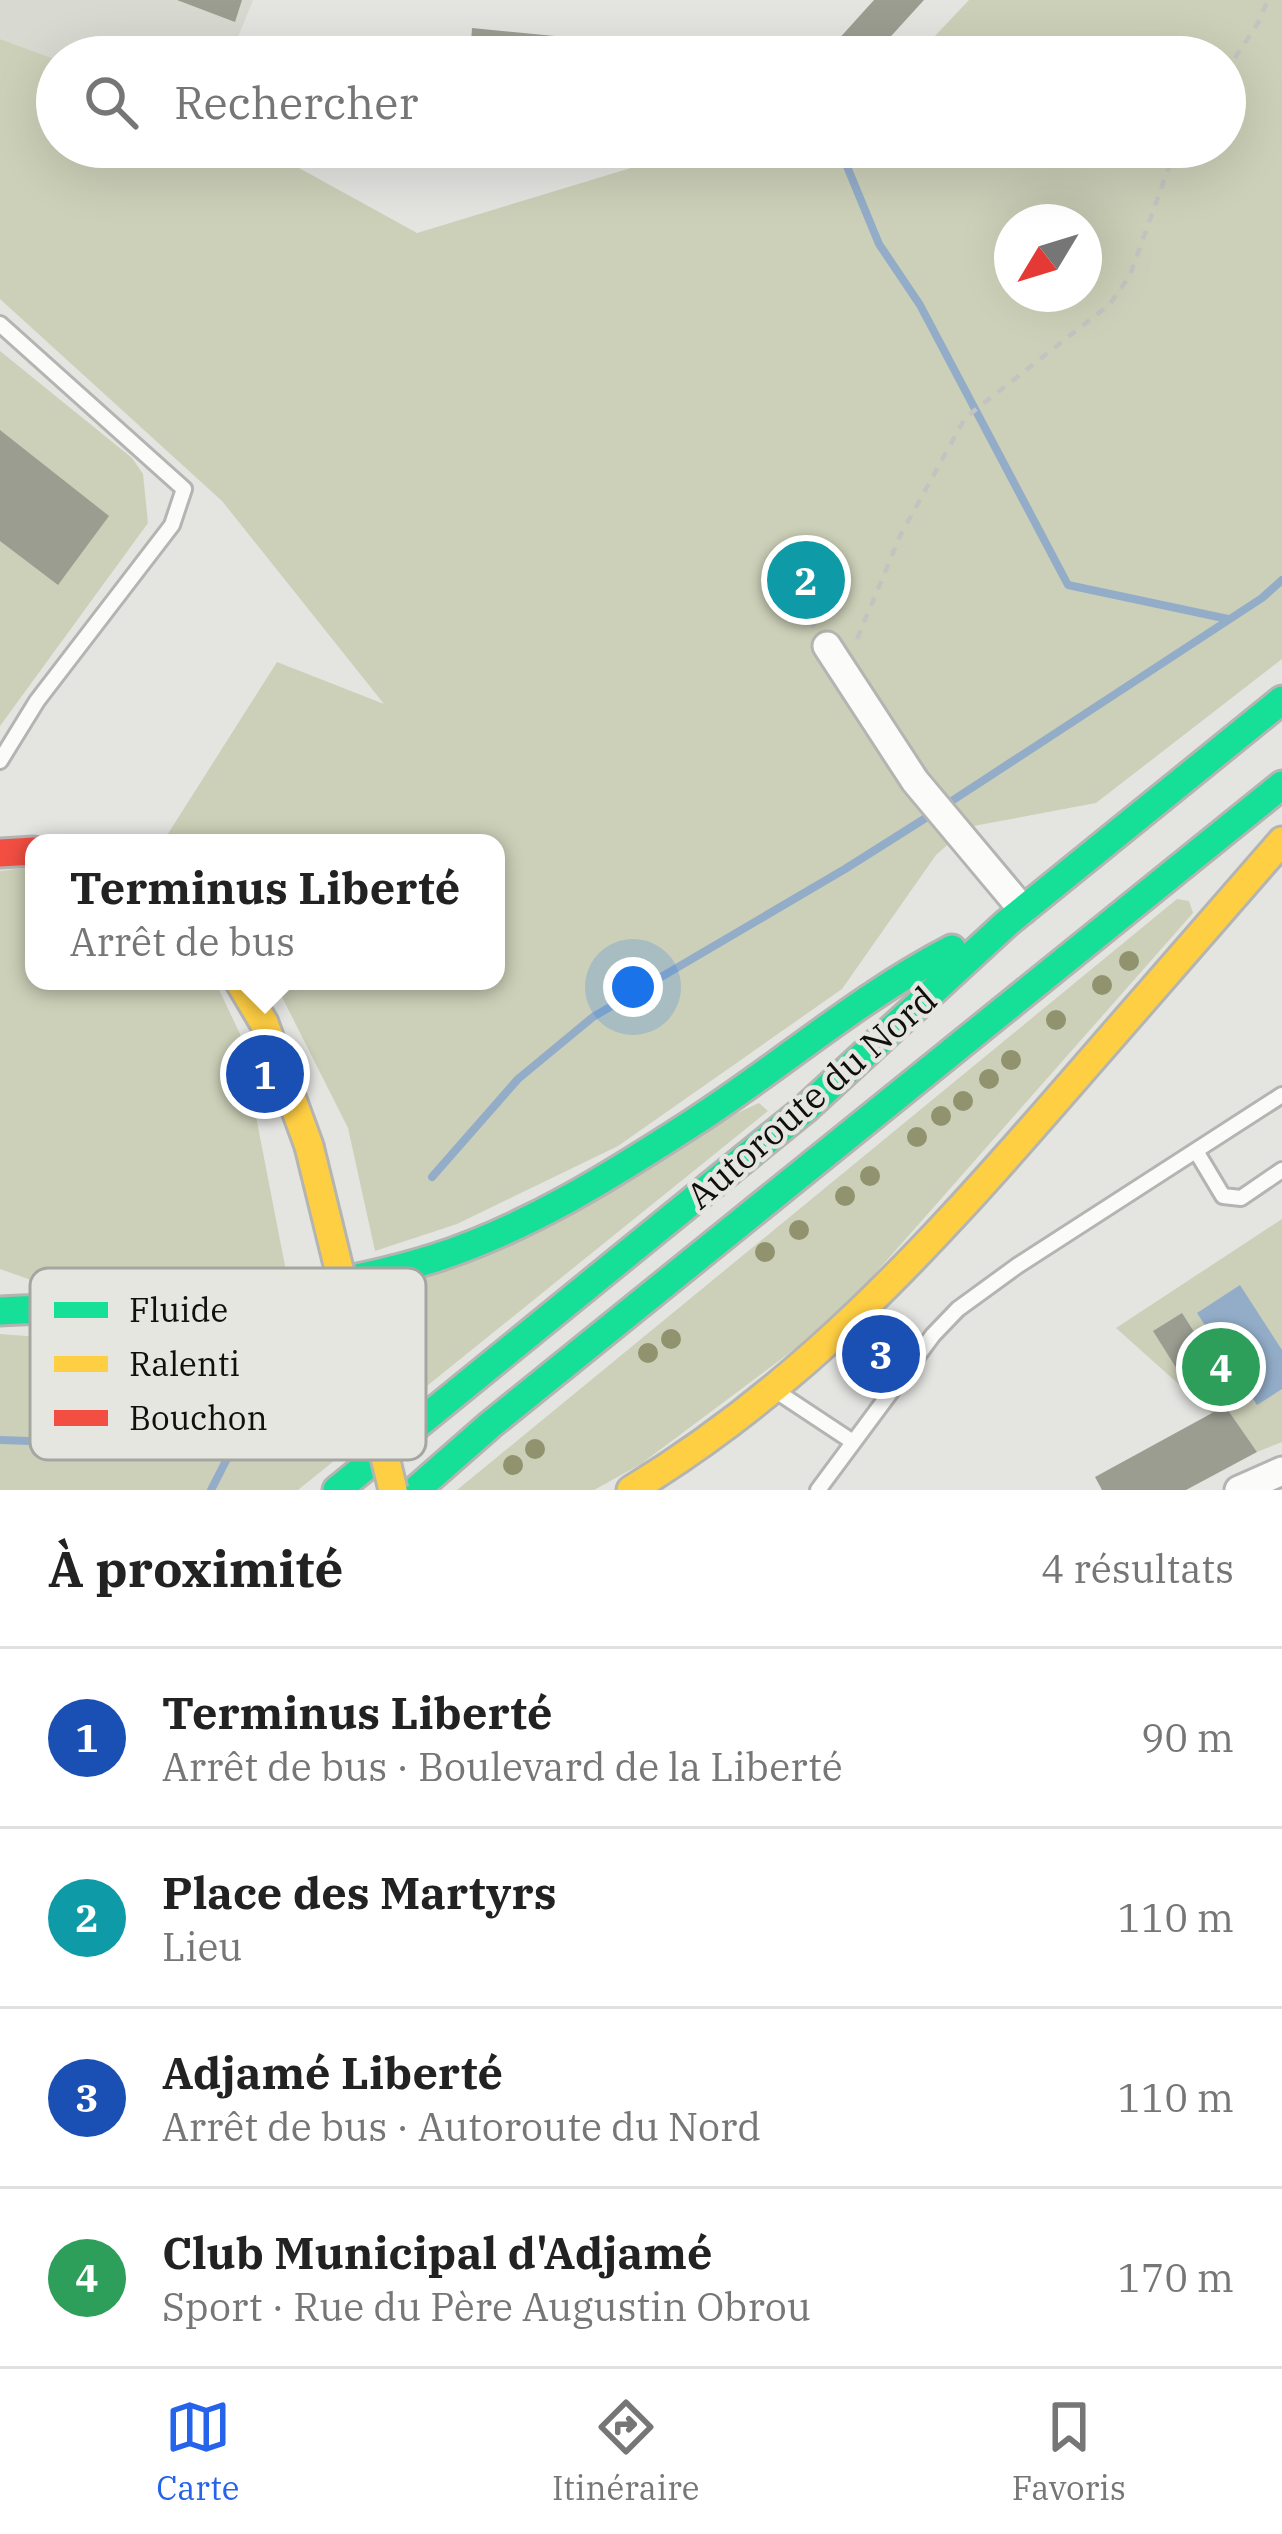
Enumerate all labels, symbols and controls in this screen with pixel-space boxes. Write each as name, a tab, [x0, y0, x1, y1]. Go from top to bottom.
search box	[36, 36, 1246, 168]
icon: search	[78, 69, 144, 135]
text: Rechercher	[174, 73, 418, 131]
north arrow	[994, 204, 1102, 312]
pin: 2	[767, 535, 845, 625]
popup	[25, 834, 505, 990]
text: Terminus Liberté	[70, 858, 460, 916]
text: Arrêt de bus	[70, 916, 295, 967]
your location	[603, 957, 663, 1017]
street label: Autoroute du Nord	[676, 975, 946, 1219]
pin: 1	[226, 1029, 304, 1119]
legend	[30, 1268, 426, 1460]
text: Fluide	[129, 1288, 228, 1331]
pin: 3	[842, 1309, 920, 1399]
pin: 4	[1182, 1322, 1260, 1412]
text: Ralenti	[129, 1342, 240, 1385]
text: Bouchon	[129, 1396, 267, 1439]
text: À proximité	[48, 1535, 343, 1601]
text: 4 résultats	[1041, 1543, 1234, 1594]
text: Terminus Liberté	[162, 1683, 553, 1741]
text: 1	[75, 1712, 99, 1763]
text: 90 m	[1141, 1712, 1234, 1763]
text: Arrêt de bus · Boulevard de la Liberté	[162, 1741, 843, 1792]
text: Place des Martyrs	[162, 1863, 557, 1921]
text: 2	[75, 1892, 99, 1943]
text: 110 m	[1118, 1892, 1234, 1943]
text: Lieu	[162, 1921, 243, 1972]
text: Adjamé Liberté	[162, 2043, 503, 2101]
text: 3	[75, 2072, 99, 2123]
text: 110 m	[1118, 2072, 1234, 2123]
text: Arrêt de bus · Autoroute du Nord	[162, 2101, 761, 2152]
text: Club Municipal d'Adjamé	[162, 2223, 712, 2281]
text: 4	[75, 2252, 99, 2303]
text: 170 m	[1118, 2252, 1234, 2303]
text: Sport · Rue du Père Augustin Obrou	[162, 2281, 811, 2332]
tab: Carte	[156, 2394, 240, 2509]
tab: Itinéraire	[552, 2394, 700, 2509]
tab: Favoris	[1012, 2394, 1126, 2509]

